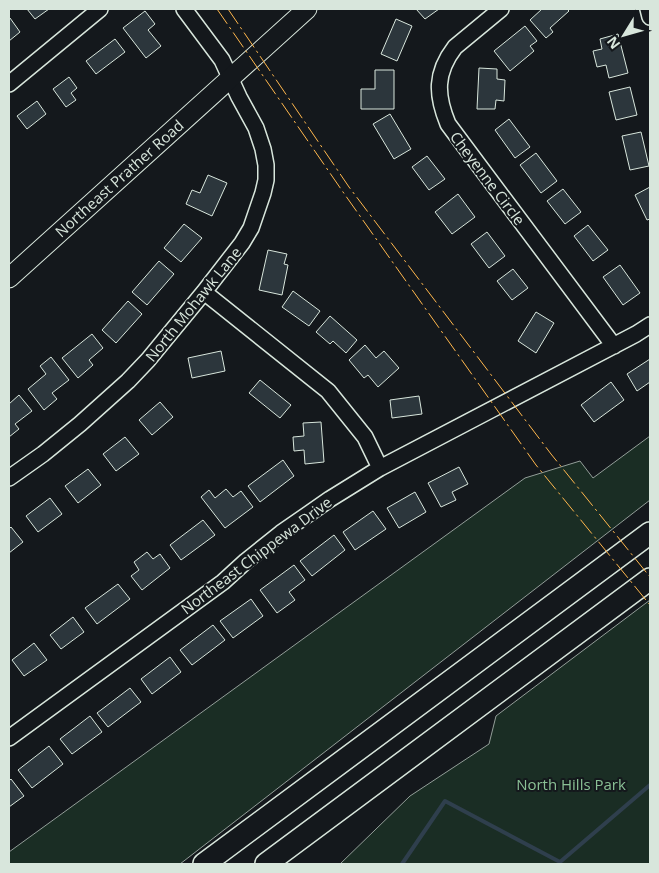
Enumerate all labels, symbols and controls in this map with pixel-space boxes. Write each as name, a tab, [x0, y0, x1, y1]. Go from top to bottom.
north arrow	[599, 10, 649, 60]
text: N	[602, 33, 624, 53]
street label: Northeast Prather Road	[50, 115, 188, 241]
street label: Cheyenne Circle	[446, 127, 530, 229]
street label: North Mohawk Lane	[141, 242, 245, 366]
street label: Northeast Chippewa Drive	[177, 492, 335, 618]
park label: North Hills Park	[516, 774, 626, 794]

